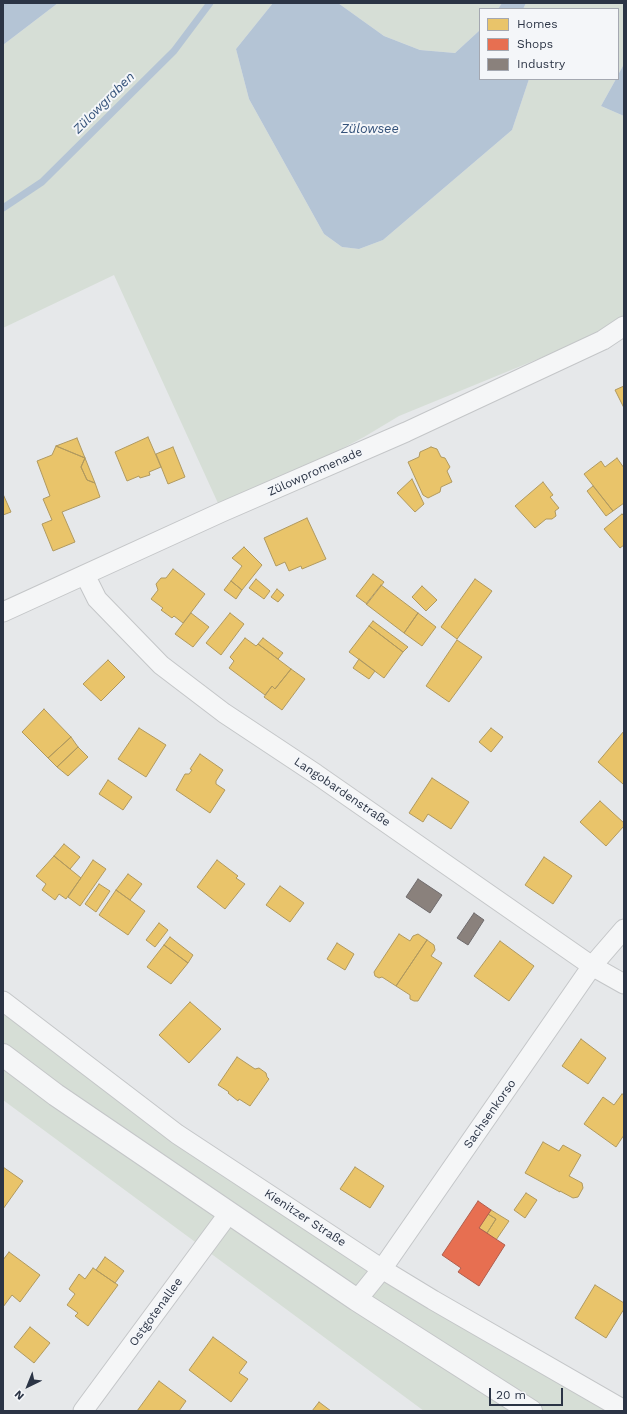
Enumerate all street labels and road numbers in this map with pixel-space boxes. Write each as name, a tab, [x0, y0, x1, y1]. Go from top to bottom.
street label: Zülowpromenade	[266, 445, 364, 499]
street label: Langobardenstraße	[291, 754, 393, 830]
street label: Sachsenkorso	[461, 1077, 519, 1151]
street label: Kienitzer Straße	[261, 1186, 349, 1250]
street label: Ostgotenallee	[126, 1275, 186, 1349]

